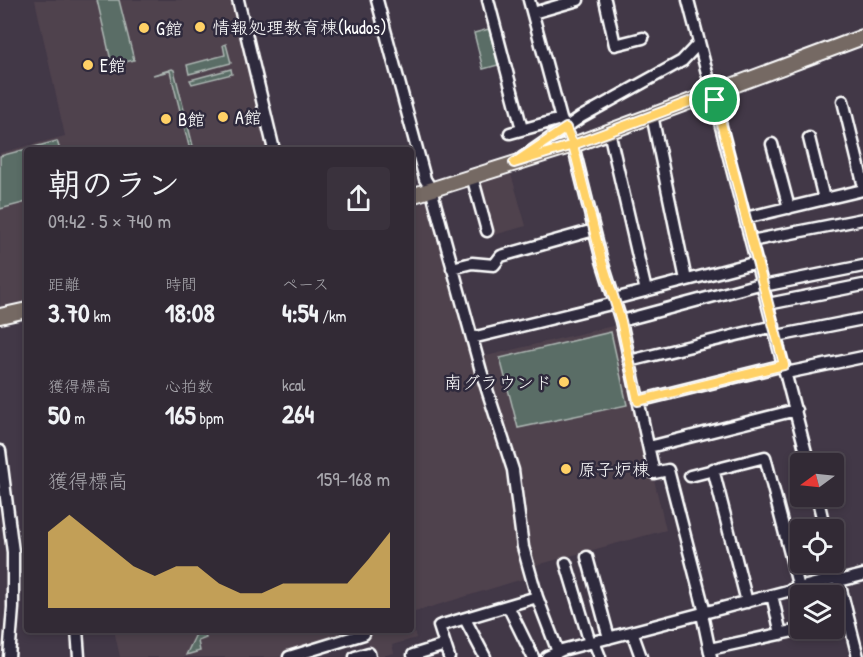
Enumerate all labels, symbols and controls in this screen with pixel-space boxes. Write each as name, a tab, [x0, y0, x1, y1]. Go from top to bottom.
place label: 情報処理教育棟(kudos)	[212, 15, 386, 40]
place label: G館	[156, 16, 183, 41]
marker: 情報処理教育棟(kudos)	[193, 20, 207, 34]
marker: G館	[137, 21, 151, 35]
place label: E館	[100, 53, 126, 78]
marker: E館	[81, 58, 95, 72]
pin	[689, 74, 740, 125]
icon: arrive	[698, 83, 731, 116]
place label: A館	[235, 105, 262, 130]
place label: B館	[178, 107, 205, 132]
marker: A館	[216, 110, 230, 124]
marker: B館	[159, 112, 173, 126]
text: 朝のラン	[48, 162, 180, 206]
button: share	[327, 167, 390, 230]
text: 09:42 · 5 × 740 m	[48, 207, 171, 234]
text: 距離	[48, 273, 80, 295]
text: 時間	[165, 273, 197, 295]
text: ペース	[282, 273, 329, 295]
text: 3.70	[48, 295, 90, 330]
text: 18:08	[165, 295, 215, 330]
text: 4:54	[282, 295, 319, 330]
text: km	[90, 305, 111, 327]
text: /km	[319, 305, 347, 327]
place label: 南グラウンド	[444, 370, 552, 395]
text: kcal	[282, 374, 305, 396]
text: 獲得標高	[48, 375, 112, 397]
text: 心拍数	[165, 375, 213, 397]
marker: 南グラウンド	[557, 375, 571, 389]
text: 264	[282, 396, 314, 431]
text: 50	[48, 397, 71, 432]
text: 165	[165, 397, 196, 432]
text: m	[71, 407, 85, 429]
text: bpm	[196, 407, 224, 429]
north arrow	[790, 453, 844, 507]
map controls	[790, 453, 844, 639]
place label: 原子炉棟	[578, 457, 650, 482]
marker: 原子炉棟	[559, 462, 573, 476]
text: 159–168 m	[316, 465, 390, 492]
text: 獲得標高	[48, 467, 128, 494]
button: locate	[790, 519, 844, 573]
button: layers	[790, 585, 844, 639]

